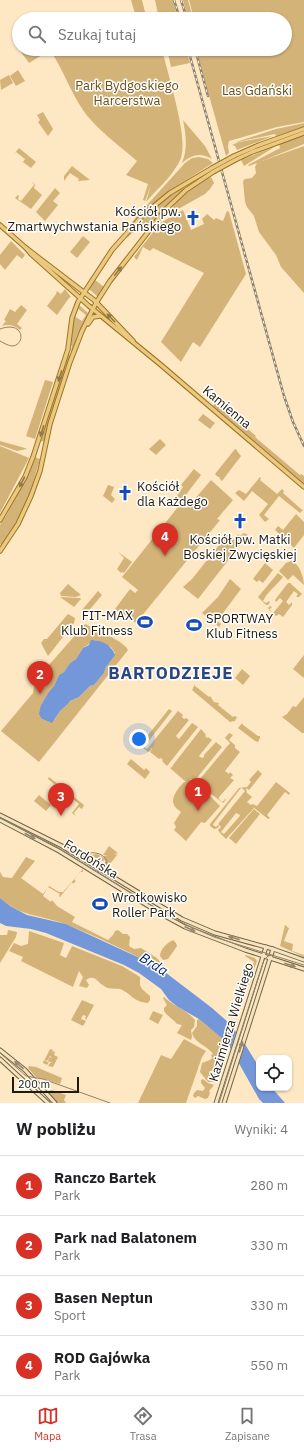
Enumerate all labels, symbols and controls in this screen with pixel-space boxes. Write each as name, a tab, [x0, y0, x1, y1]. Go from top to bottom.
search box	[12, 12, 292, 56]
icon: search	[26, 23, 48, 45]
text: Szukaj tutaj	[58, 25, 136, 44]
park label: Park Bydgoskiego Harcerstwa	[75, 77, 179, 109]
park label: Las Gdański	[222, 82, 292, 99]
place label: Kościół pw. Zmartwychwstania Pańskiego	[7, 203, 181, 235]
church icon: Kościół pw. Zmartwychwstania Pańskiego	[184, 209, 202, 227]
one-way arrow	[113, 266, 122, 277]
one-way arrow	[106, 313, 116, 323]
one-way arrow	[56, 370, 62, 382]
street label: Kamienna	[199, 382, 255, 432]
one-way arrow	[39, 425, 45, 437]
one-way arrow	[19, 477, 25, 488]
place label: Kościół dla Każdego	[137, 478, 208, 510]
church icon: Kościół dla Każdego	[116, 484, 134, 502]
church icon: Kościół pw. Matki Boskiej Zwycięskiej	[231, 512, 249, 530]
pin: 4	[152, 523, 178, 556]
place label: Kościół pw. Matki Boskiej Zwycięskiej	[183, 531, 297, 563]
place label: FIT-MAX Klub Fitness	[61, 607, 133, 639]
place label: SPORTWAY Klub Fitness	[206, 610, 278, 642]
sports icon: FIT-MAX Klub Fitness	[136, 613, 154, 631]
sports icon: SPORTWAY Klub Fitness	[185, 616, 203, 634]
pin: 2	[27, 661, 53, 694]
district label: BARTODZIEJE	[108, 662, 234, 684]
your location	[129, 729, 149, 749]
pin: 1	[185, 778, 211, 811]
pin: 3	[48, 783, 74, 816]
one-way arrow	[24, 832, 35, 839]
street label: Fordońska	[61, 836, 121, 882]
place label: Wrotkowisko Roller Park	[112, 889, 187, 921]
sports icon: Wrotkowisko Roller Park	[91, 895, 109, 913]
one-way arrow	[184, 926, 196, 933]
one-way arrow	[228, 935, 241, 941]
water label: Brda	[136, 948, 172, 980]
street label: Kazimierza Wielkiego	[205, 960, 257, 1084]
one-way arrow	[285, 962, 297, 968]
one-way arrow	[238, 1041, 244, 1053]
map controls	[256, 1055, 292, 1091]
button: locate	[256, 1055, 292, 1091]
one-way arrow	[14, 1060, 25, 1069]
scale bar	[12, 1075, 79, 1094]
text: 200 m	[18, 1077, 50, 1091]
text: W pobliżu	[16, 1118, 96, 1140]
text: Wyniki: 4	[235, 1121, 288, 1138]
text: Ranczo Bartek	[54, 1168, 156, 1187]
text: 1	[25, 1177, 33, 1194]
text: 280 m	[250, 1177, 288, 1194]
text: Park	[54, 1187, 80, 1204]
text: Park nad Balatonem	[54, 1228, 197, 1247]
text: 2	[25, 1237, 33, 1254]
text: 330 m	[250, 1237, 288, 1254]
text: Park	[54, 1247, 80, 1264]
text: Basen Neptun	[54, 1288, 153, 1307]
text: 3	[25, 1297, 33, 1314]
text: 330 m	[250, 1297, 288, 1314]
text: Sport	[54, 1307, 86, 1324]
text: ROD Gajówka	[54, 1348, 150, 1367]
text: 4	[25, 1357, 33, 1374]
text: 550 m	[250, 1357, 288, 1374]
text: Park	[54, 1367, 80, 1384]
tab: Mapa	[34, 1405, 61, 1443]
tab: Trasa	[130, 1405, 157, 1443]
tab: Zapisane	[225, 1405, 270, 1443]

